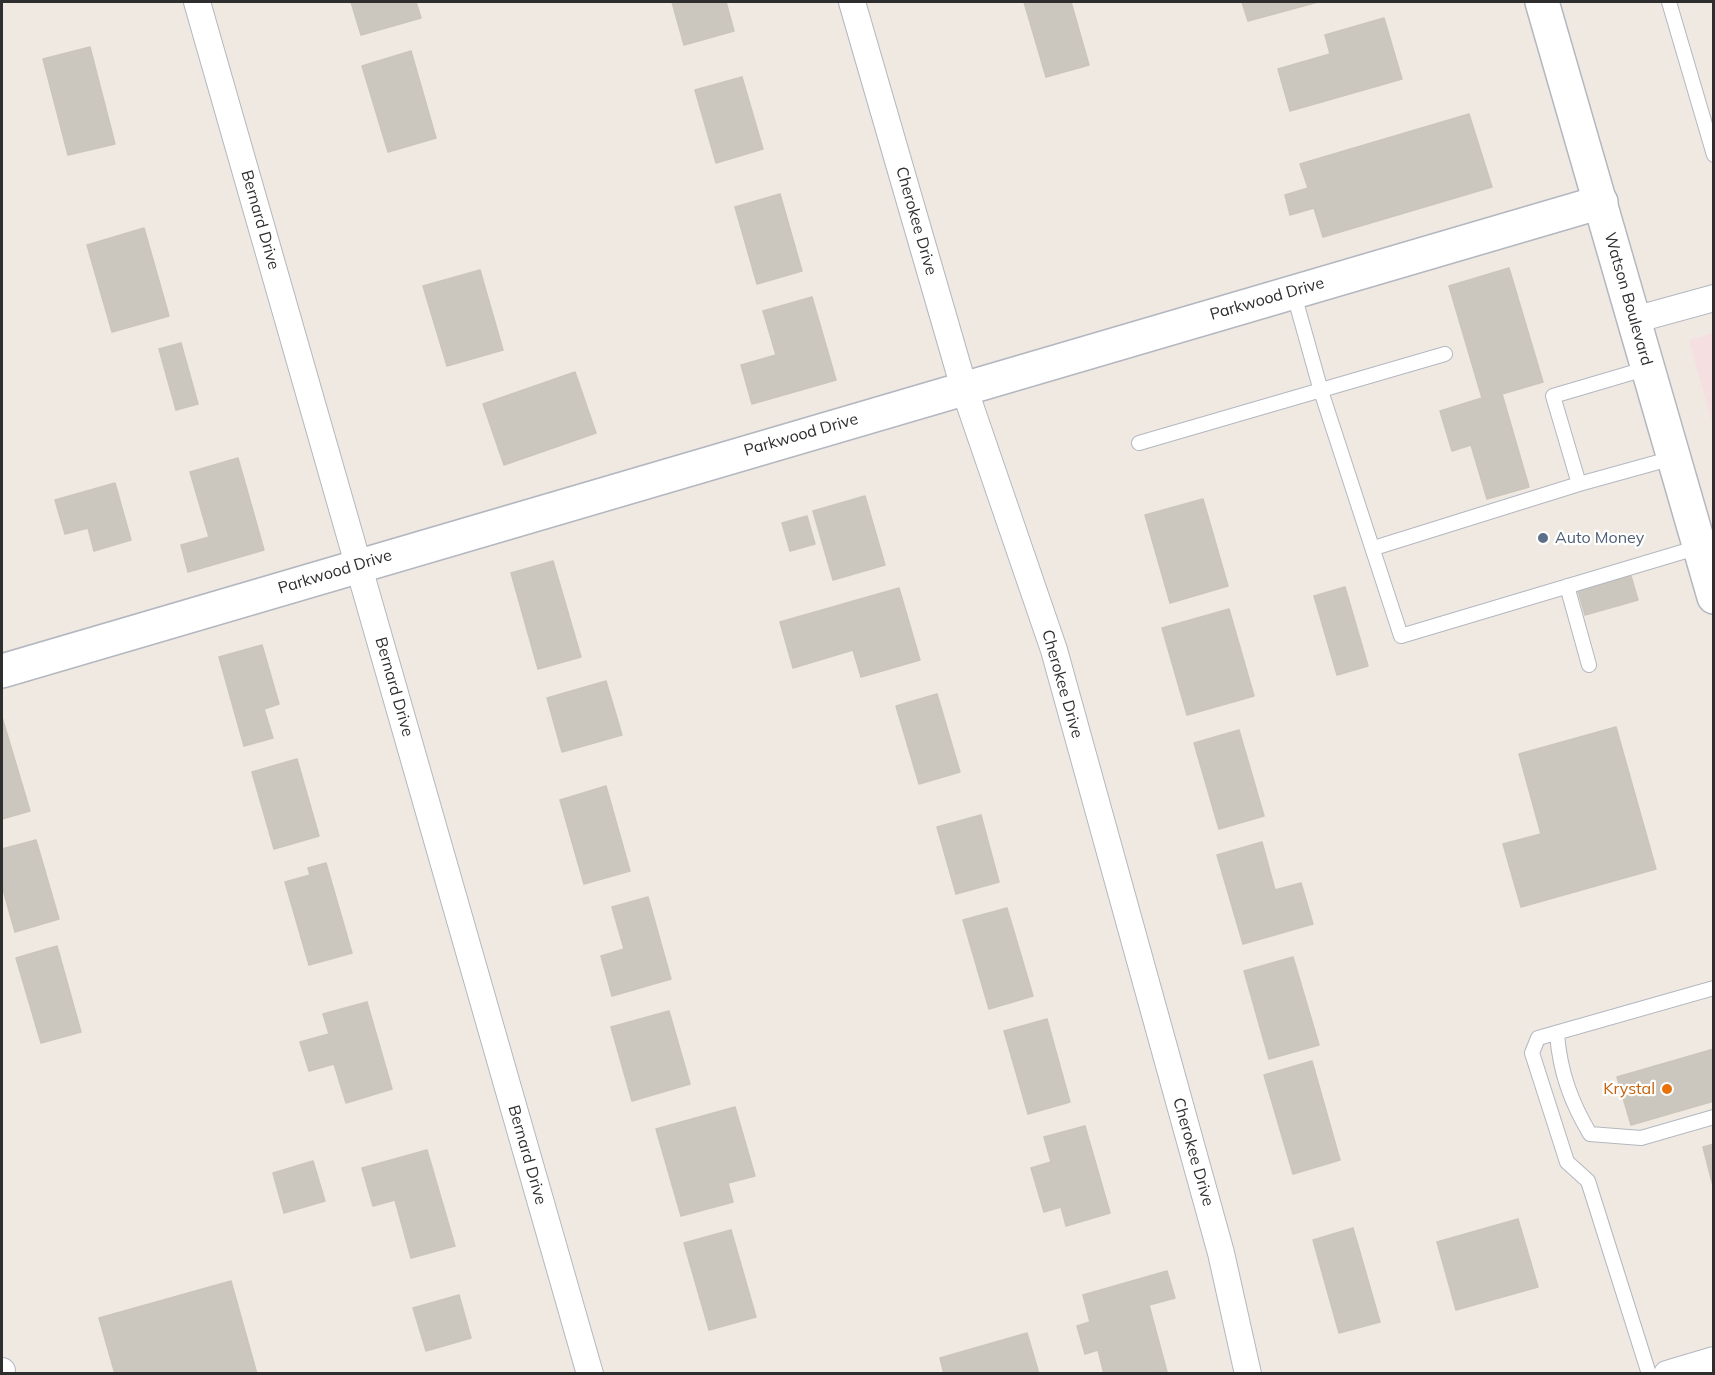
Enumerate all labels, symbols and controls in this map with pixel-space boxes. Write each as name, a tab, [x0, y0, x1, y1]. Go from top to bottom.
street label: Cherokee Drive	[891, 164, 941, 278]
street label: Bernard Drive	[237, 168, 283, 272]
street label: Watson Boulevard	[1600, 230, 1656, 368]
street label: Parkwood Drive	[1208, 274, 1326, 324]
street label: Parkwood Drive	[742, 410, 860, 460]
place label: Auto Money	[1555, 528, 1644, 548]
marker: Auto Money	[1536, 531, 1550, 545]
street label: Parkwood Drive	[276, 546, 394, 598]
street label: Cherokee Drive	[1037, 627, 1087, 741]
street label: Bernard Drive	[371, 635, 417, 739]
place label: Krystal	[1603, 1079, 1655, 1099]
marker: Krystal	[1660, 1082, 1674, 1096]
street label: Cherokee Drive	[1168, 1095, 1218, 1209]
street label: Bernard Drive	[504, 1103, 550, 1207]

